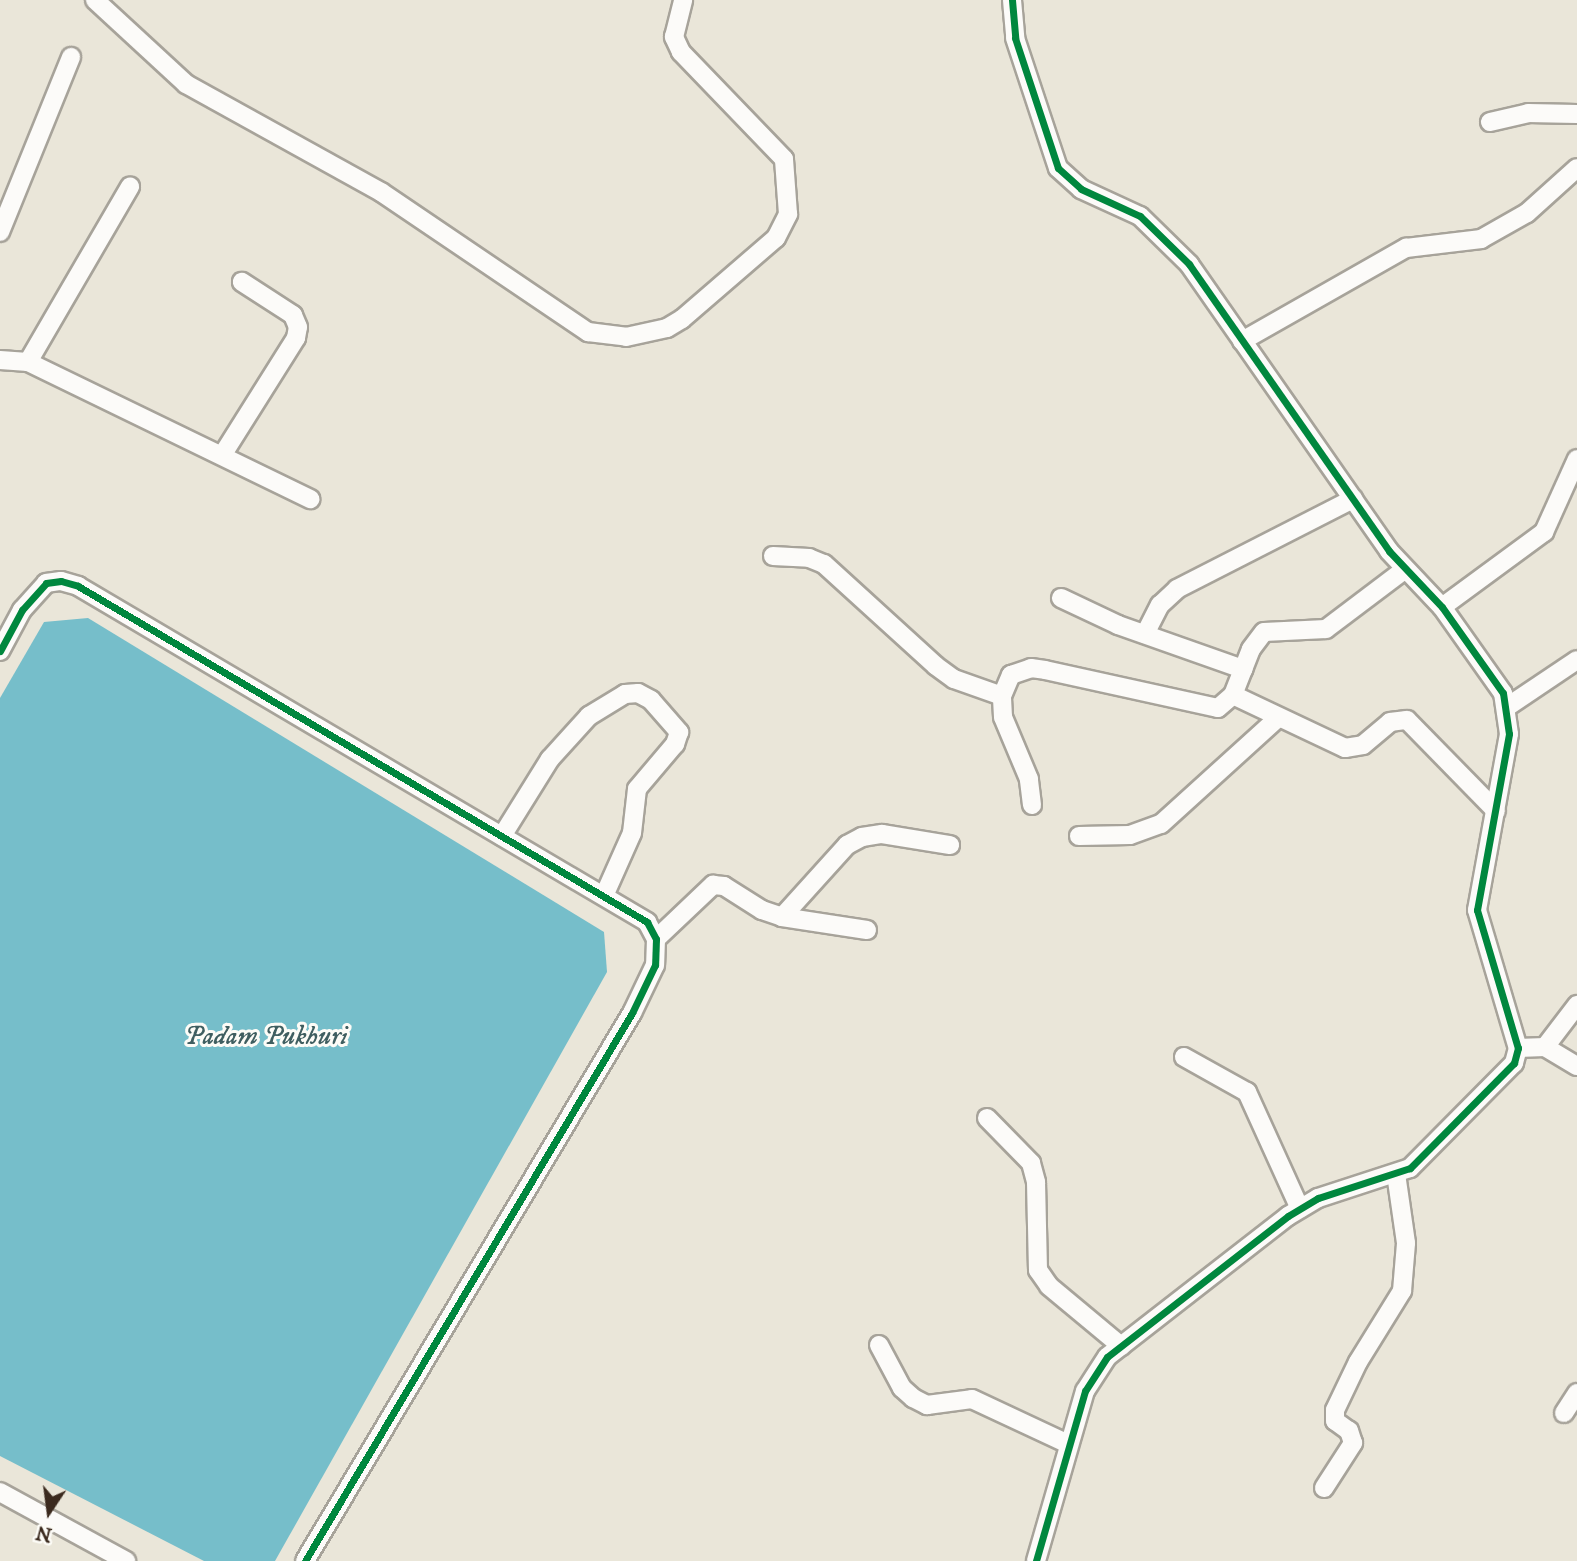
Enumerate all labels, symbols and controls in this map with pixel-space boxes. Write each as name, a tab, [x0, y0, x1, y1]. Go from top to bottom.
water label: Padam Pukhuri	[185, 1021, 347, 1053]
north arrow	[14, 1477, 84, 1547]
text: N	[34, 1520, 54, 1546]

